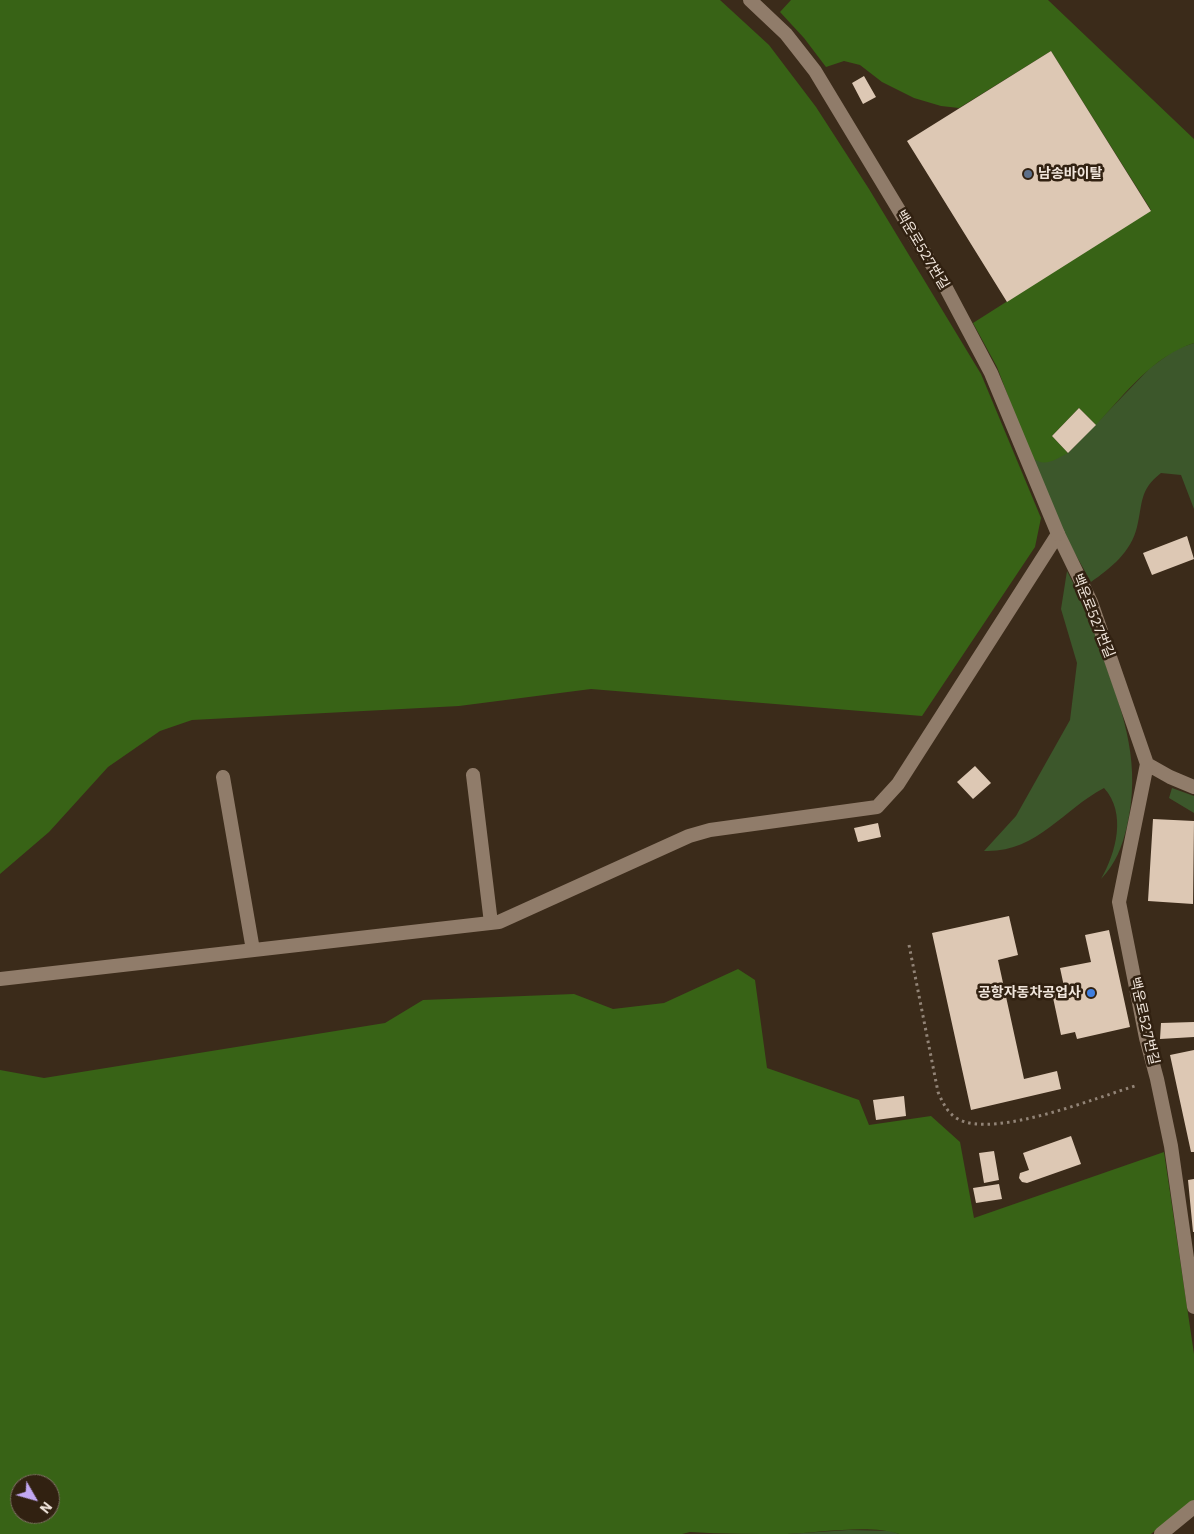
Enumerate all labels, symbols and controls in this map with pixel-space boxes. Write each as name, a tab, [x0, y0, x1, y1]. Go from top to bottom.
place label: 남송바이탈	[1038, 166, 1102, 182]
marker: 남송바이탈	[1022, 168, 1034, 180]
street label: 백운로527번길	[892, 207, 952, 293]
street label: 백운로527번길	[1068, 571, 1118, 661]
street label: 백운로527번길	[1126, 975, 1162, 1067]
place label: 공항자동차공업사	[978, 985, 1081, 1001]
marker: 공항자동차공업사	[1085, 987, 1097, 999]
north arrow	[10, 1474, 60, 1524]
text: N	[36, 1498, 56, 1517]

